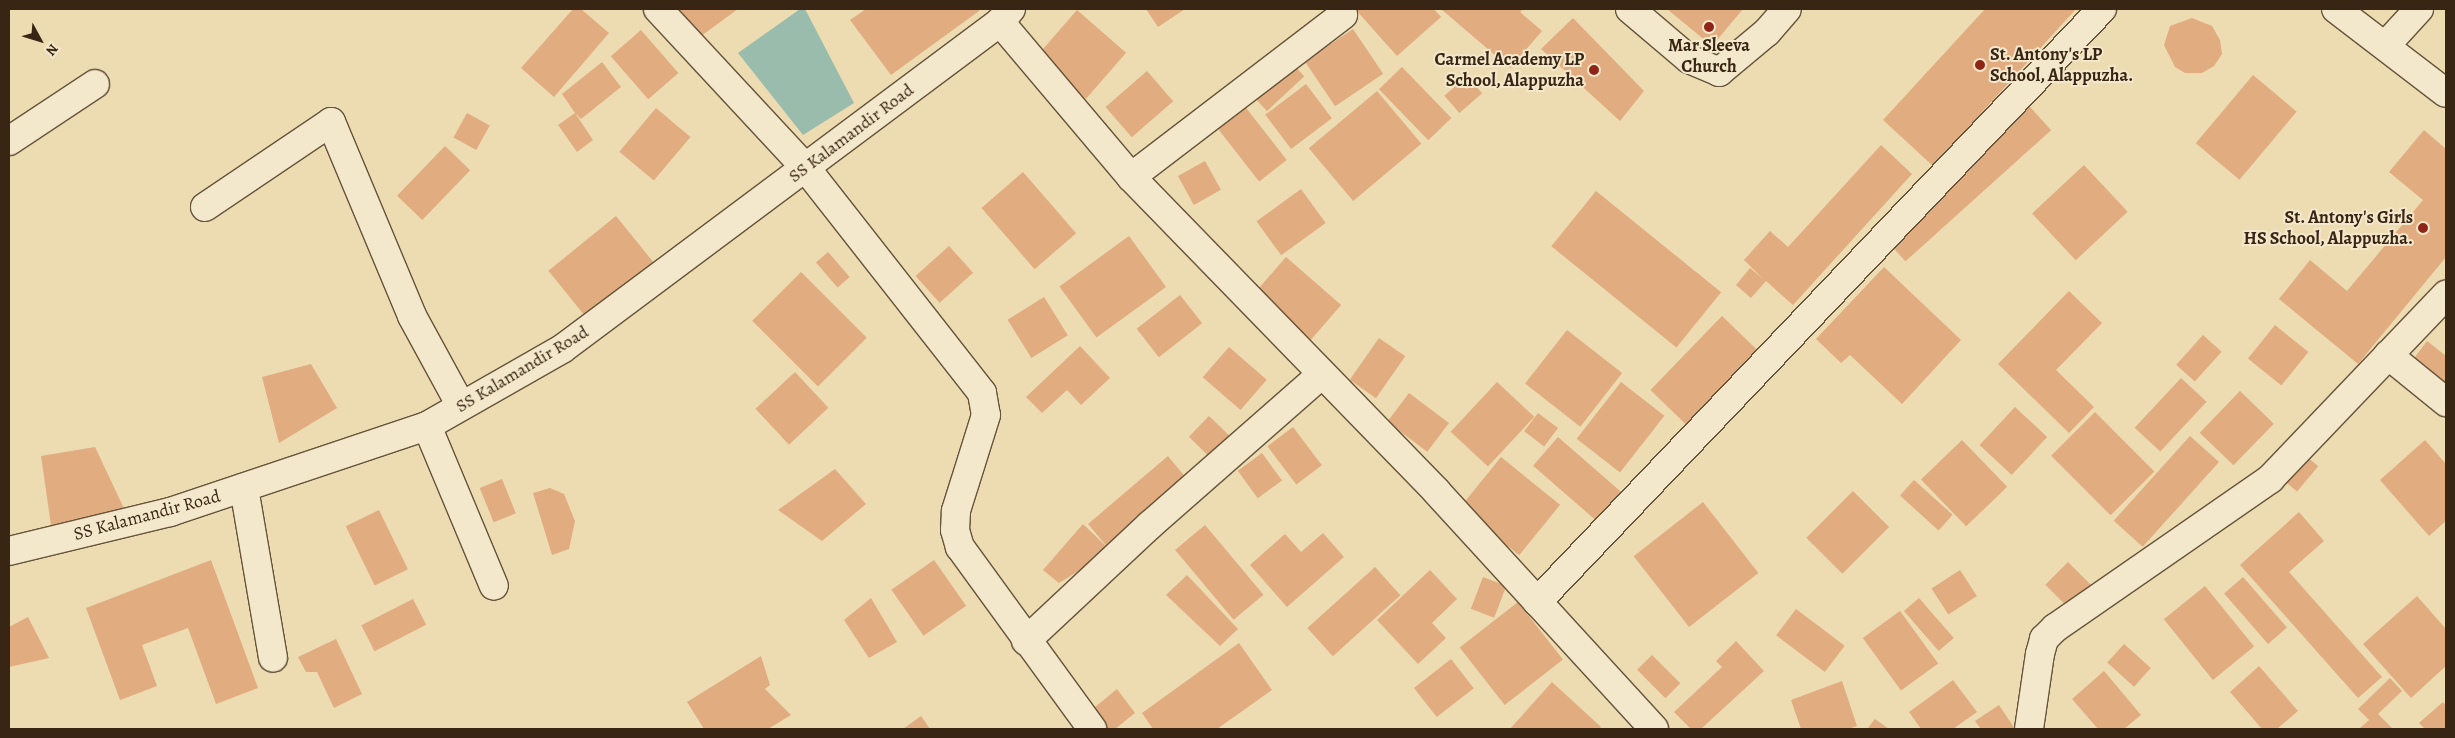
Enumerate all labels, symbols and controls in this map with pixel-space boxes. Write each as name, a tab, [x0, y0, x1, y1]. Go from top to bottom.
north arrow	[15, 15, 65, 65]
marker: Mar Sleeva Church	[1703, 21, 1715, 33]
place label: Mar Sleeva Church	[1668, 35, 1750, 78]
text: N	[41, 40, 63, 60]
place label: St. Antony's LP School, Alappuzha.	[1990, 44, 2134, 86]
place label: Carmel Academy LP School, Alappuzha	[1434, 49, 1584, 92]
marker: St. Antony's LP School, Alappuzha.	[1974, 59, 1986, 71]
marker: Carmel Academy LP School, Alappuzha	[1588, 64, 1600, 76]
street label: SS Kalamandir Road	[784, 79, 918, 187]
place label: St. Antony's Girls HS School, Alappuzha.	[2243, 207, 2413, 250]
marker: St. Antony's Girls HS School, Alappuzha.	[2417, 222, 2429, 234]
street label: SS Kalamandir Road	[452, 321, 592, 417]
street label: SS Kalamandir Road	[71, 485, 223, 545]

